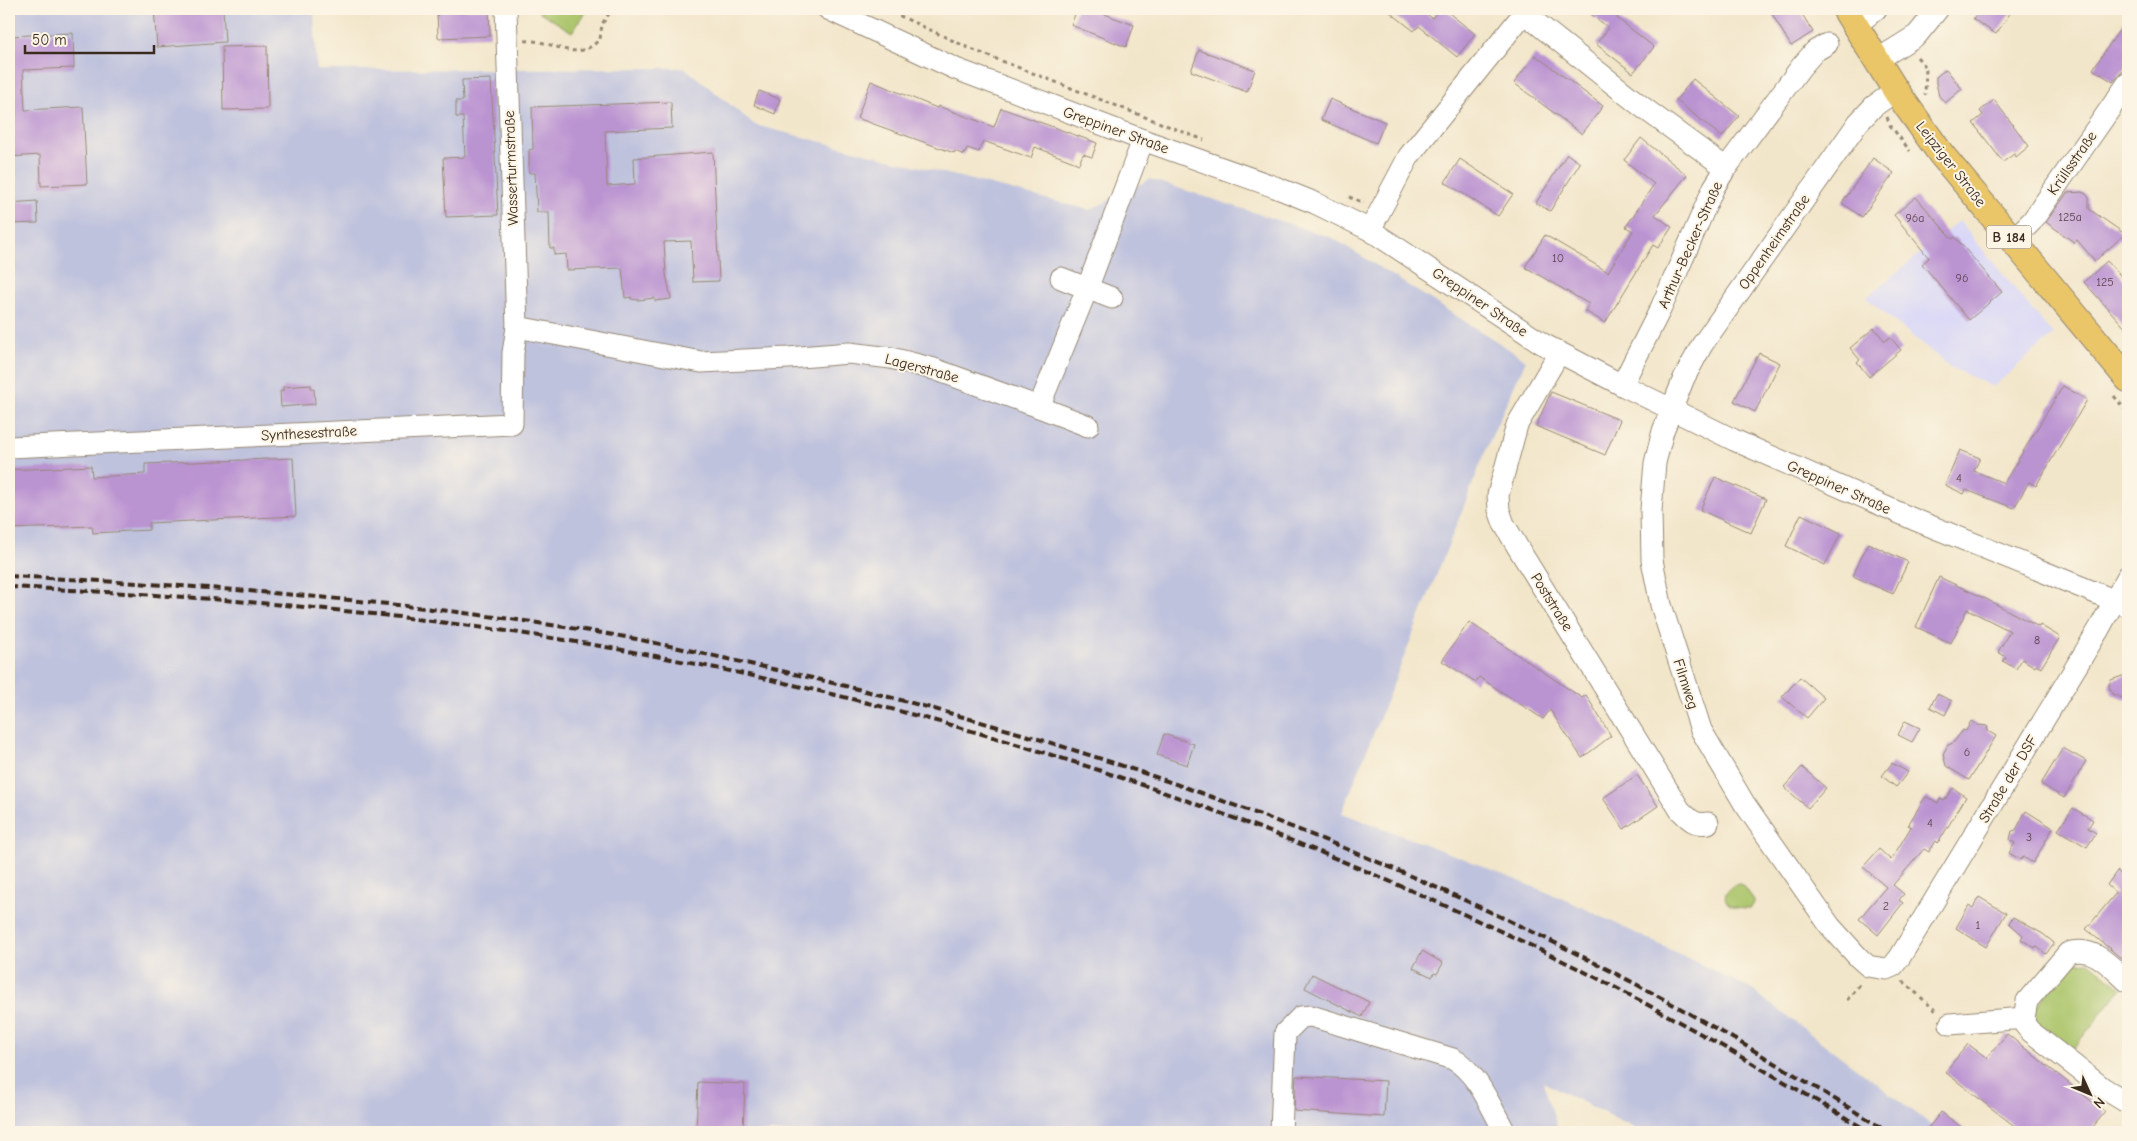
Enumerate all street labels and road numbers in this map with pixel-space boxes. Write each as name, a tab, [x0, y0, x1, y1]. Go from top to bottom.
street label: Greppiner Straße	[1061, 102, 1172, 158]
street label: Wasserturmstraße	[500, 110, 522, 226]
street label: Leipziger Straße	[1912, 118, 1990, 211]
street label: Krüllsstraße	[2043, 127, 2101, 199]
street label: Arthur-Becker-Straße	[1654, 178, 1726, 311]
street label: Oppenheimstraße	[1734, 191, 1814, 293]
road number: B 184	[1986, 226, 2032, 248]
street label: Greppiner Straße	[1429, 263, 1532, 341]
street label: Lagerstraße	[883, 350, 961, 387]
street label: Synthesestraße	[261, 421, 358, 445]
street label: Greppiner Straße	[1784, 456, 1894, 518]
street label: Poststraße	[1527, 569, 1577, 635]
street label: Filmweg	[1669, 657, 1703, 711]
street label: Straße der DSF	[1975, 732, 2041, 826]

